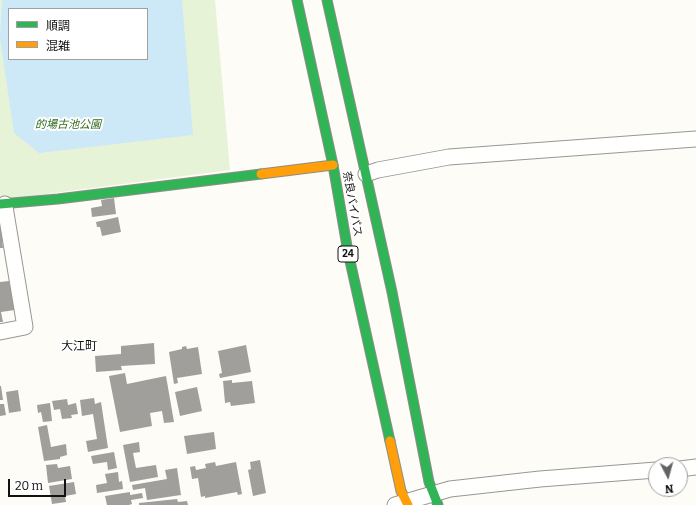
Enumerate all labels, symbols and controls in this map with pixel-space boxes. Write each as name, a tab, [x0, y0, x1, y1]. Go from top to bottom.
legend	[8, 8, 148, 60]
text: 順調	[46, 19, 70, 33]
text: 混雑	[46, 39, 70, 53]
park label: 的場古池公園	[35, 118, 101, 132]
street label: 奈良バイパス	[340, 170, 364, 238]
road number: 24	[338, 246, 358, 262]
district label: 大江町	[61, 340, 97, 354]
north arrow	[648, 457, 688, 497]
scale bar	[10, 471, 68, 497]
text: 20 m	[15, 479, 43, 493]
text: N	[664, 482, 674, 495]

